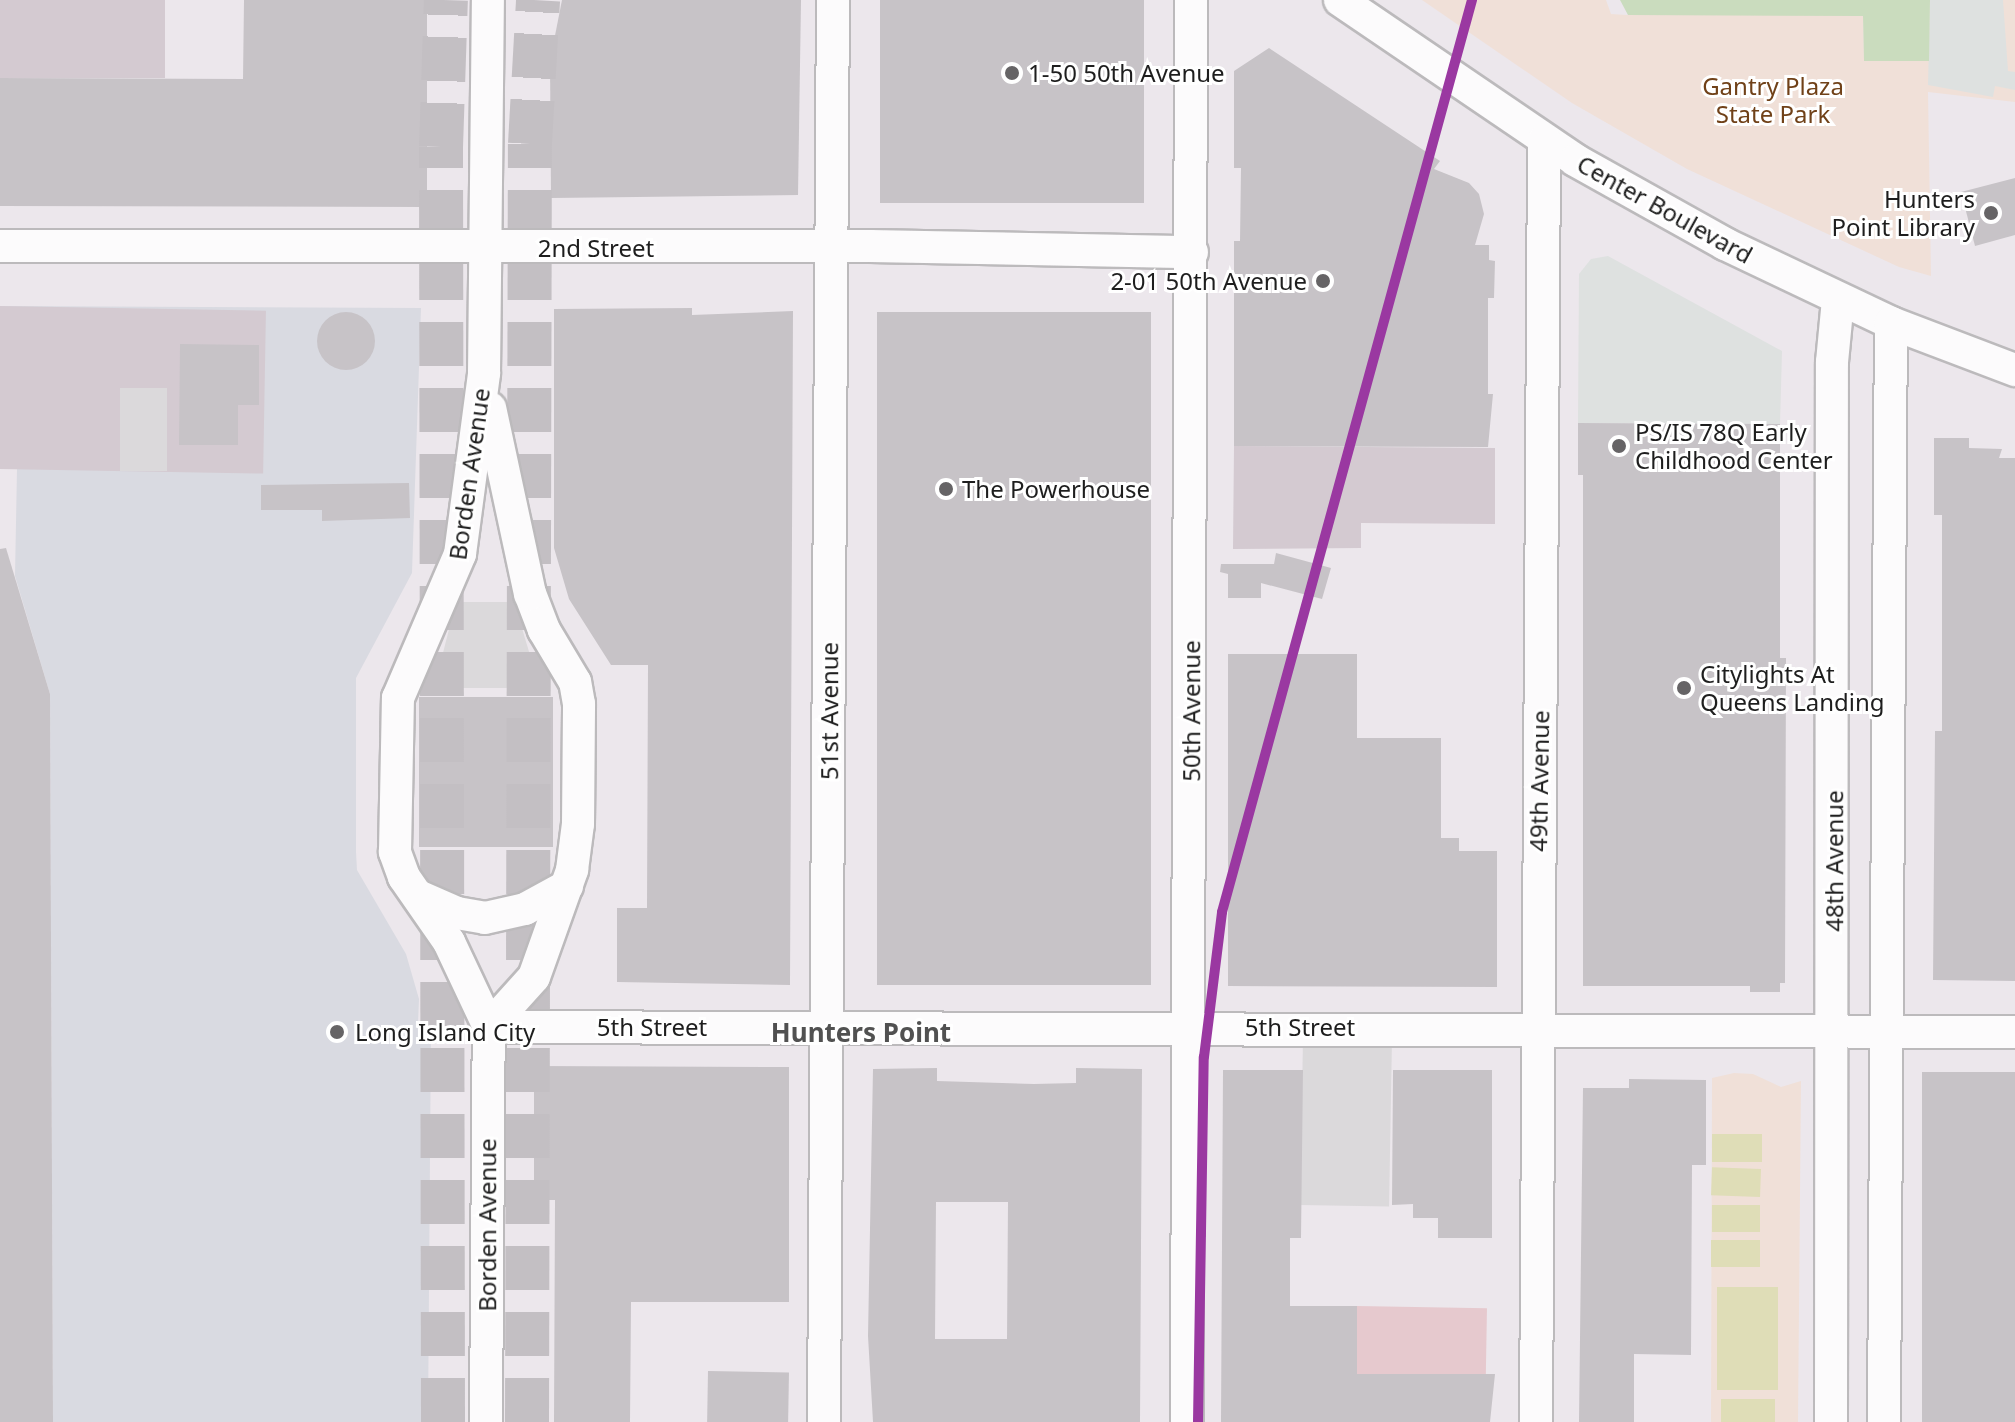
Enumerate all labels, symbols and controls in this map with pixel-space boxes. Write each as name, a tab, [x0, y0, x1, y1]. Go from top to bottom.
place label: 1-50 50th Avenue	[1028, 59, 1225, 87]
marker: 1-50 50th Avenue	[1003, 64, 1021, 82]
park label: Gantry Plaza State Park	[1702, 72, 1844, 128]
street label: Center Boulevard	[1572, 149, 1758, 269]
place label: Hunters Point Library	[1831, 185, 1975, 241]
marker: Hunters Point Library	[1982, 204, 2000, 222]
street label: 2nd Street	[538, 234, 654, 262]
place label: 2-01 50th Avenue	[1110, 267, 1307, 295]
marker: 2-01 50th Avenue	[1314, 272, 1332, 290]
street label: Borden Avenue	[443, 386, 495, 562]
place label: PS/IS 78Q Early Childhood Center	[1635, 418, 1833, 474]
marker: PS/IS 78Q Early Childhood Center	[1610, 437, 1628, 455]
place label: The Powerhouse	[962, 475, 1150, 503]
marker: The Powerhouse	[937, 480, 955, 498]
street label: 50th Avenue	[1177, 640, 1205, 782]
street label: 51st Avenue	[815, 642, 843, 780]
place label: Citylights At Queens Landing	[1700, 660, 1885, 716]
marker: Citylights At Queens Landing	[1675, 679, 1693, 697]
street label: 49th Avenue	[1523, 710, 1555, 852]
street label: 48th Avenue	[1820, 790, 1848, 932]
street label: 5th Street	[597, 1013, 707, 1041]
street label: 5th Street	[1245, 1013, 1355, 1041]
district label: Hunters Point	[771, 1017, 951, 1049]
place label: Long Island City	[355, 1018, 535, 1046]
marker: Long Island City	[326, 1021, 348, 1043]
street label: Borden Avenue	[473, 1138, 501, 1312]

